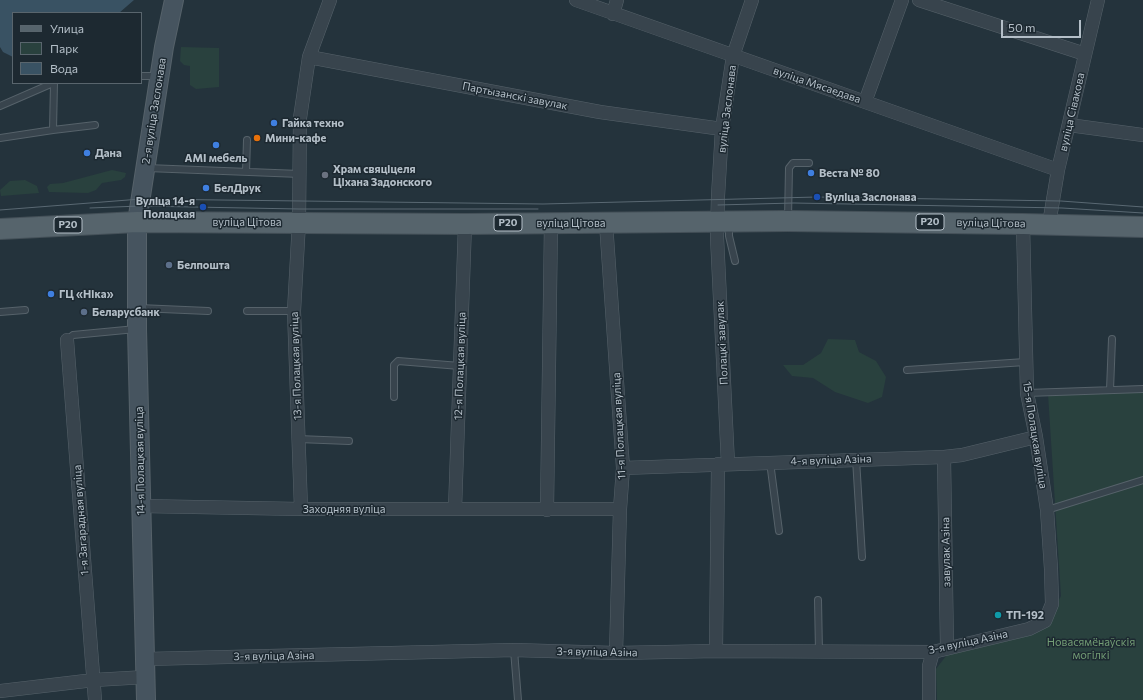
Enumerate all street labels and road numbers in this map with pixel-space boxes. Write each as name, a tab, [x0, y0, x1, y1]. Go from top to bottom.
street label: 2-я вуліца Заслонава	[139, 57, 169, 165]
street label: вуліца Заслонава	[715, 64, 739, 154]
street label: вуліца Мясаедава	[772, 64, 862, 106]
street label: вуліца Сівакова	[1057, 71, 1087, 153]
street label: Партызанскі завулак	[461, 79, 569, 113]
road number: Р20	[916, 214, 944, 230]
street label: вуліца Цітова	[213, 215, 281, 229]
road number: Р20	[494, 215, 522, 231]
street label: вуліца Цітова	[537, 216, 605, 230]
street label: вуліца Цітова	[956, 216, 1026, 230]
road number: Р20	[54, 217, 82, 233]
street label: Полацкі завулак	[713, 301, 731, 385]
street label: 13-я Полацкая вуліца	[288, 312, 304, 420]
street label: 12-я Полацкая вуліца	[452, 312, 468, 420]
street label: 11-я Полацкая вуліца	[610, 372, 628, 480]
street label: 15-я Полацкая вуліца	[1020, 380, 1050, 490]
street label: 14-я Полацкая вуліца	[132, 406, 148, 516]
street label: 4-я вуліца Азіна	[790, 452, 872, 468]
street label: 1-я Загарадная вуліца	[71, 464, 91, 576]
street label: Заходняя вуліца	[303, 502, 385, 516]
street label: завулак Азіна	[939, 517, 953, 587]
street label: 3-я вуліца Азіна	[927, 627, 1009, 657]
street label: 3-я вуліца Азіна	[556, 645, 638, 659]
street label: 3-я вуліца Азіна	[233, 649, 315, 663]

